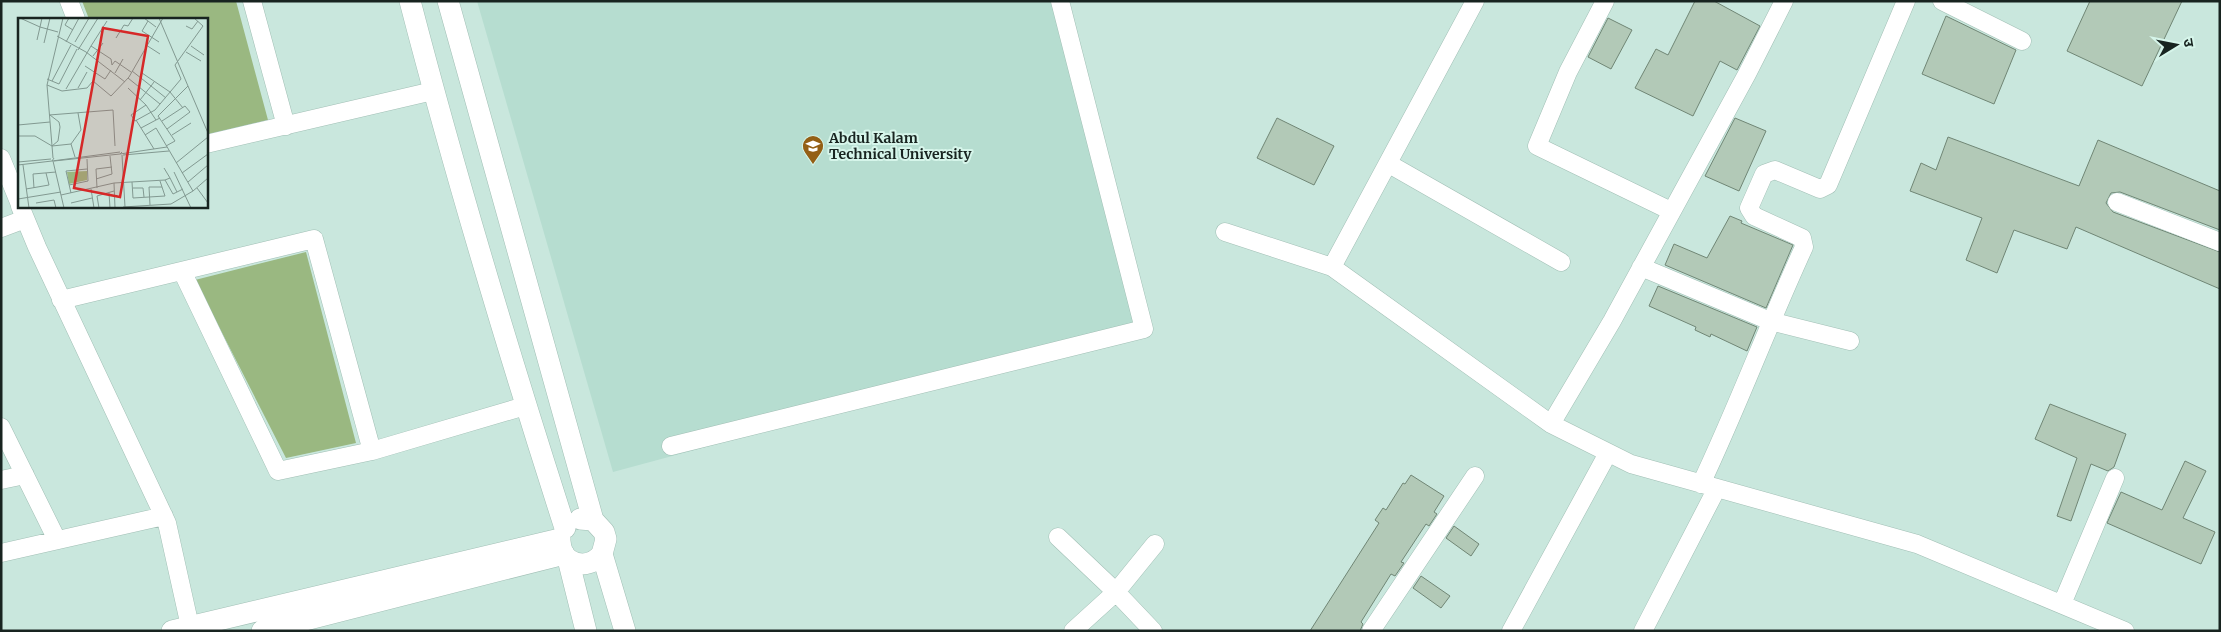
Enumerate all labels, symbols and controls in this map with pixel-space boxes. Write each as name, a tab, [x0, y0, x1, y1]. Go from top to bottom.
inset map	[18, 18, 208, 208]
north arrow	[2151, 20, 2201, 70]
text: उ	[2179, 37, 2199, 49]
place label: Abdul Kalam Technical University	[828, 129, 972, 163]
school or university icon: Abdul Kalam Technical University	[801, 134, 825, 165]

